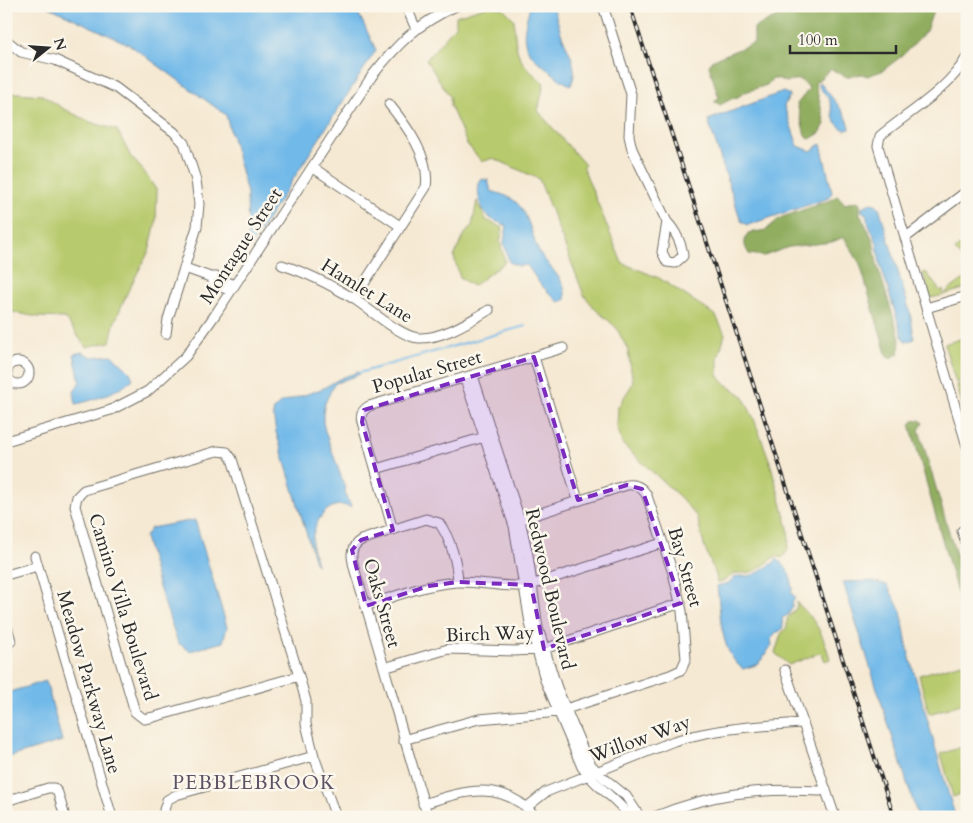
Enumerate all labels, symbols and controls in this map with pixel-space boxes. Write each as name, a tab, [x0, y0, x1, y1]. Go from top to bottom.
north arrow	[22, 22, 72, 72]
scale bar	[790, 22, 897, 54]
text: 100 m	[798, 30, 838, 50]
text: N	[49, 36, 71, 53]
street label: Montague Street	[194, 183, 288, 309]
street label: Hamlet Lane	[316, 252, 418, 330]
street label: Popular Street	[369, 344, 485, 400]
street label: Redwood Boulevard	[519, 506, 581, 672]
street label: Camino Villa Boulevard	[82, 510, 164, 704]
street label: Bay Street	[661, 524, 709, 610]
street label: Oaks Street	[357, 555, 407, 651]
street label: Meadow Parkway Lane	[50, 587, 128, 777]
street label: Birch Way	[445, 619, 535, 649]
street label: Willow Way	[585, 709, 694, 770]
district label: PEBBLEBROOK	[172, 769, 336, 796]

